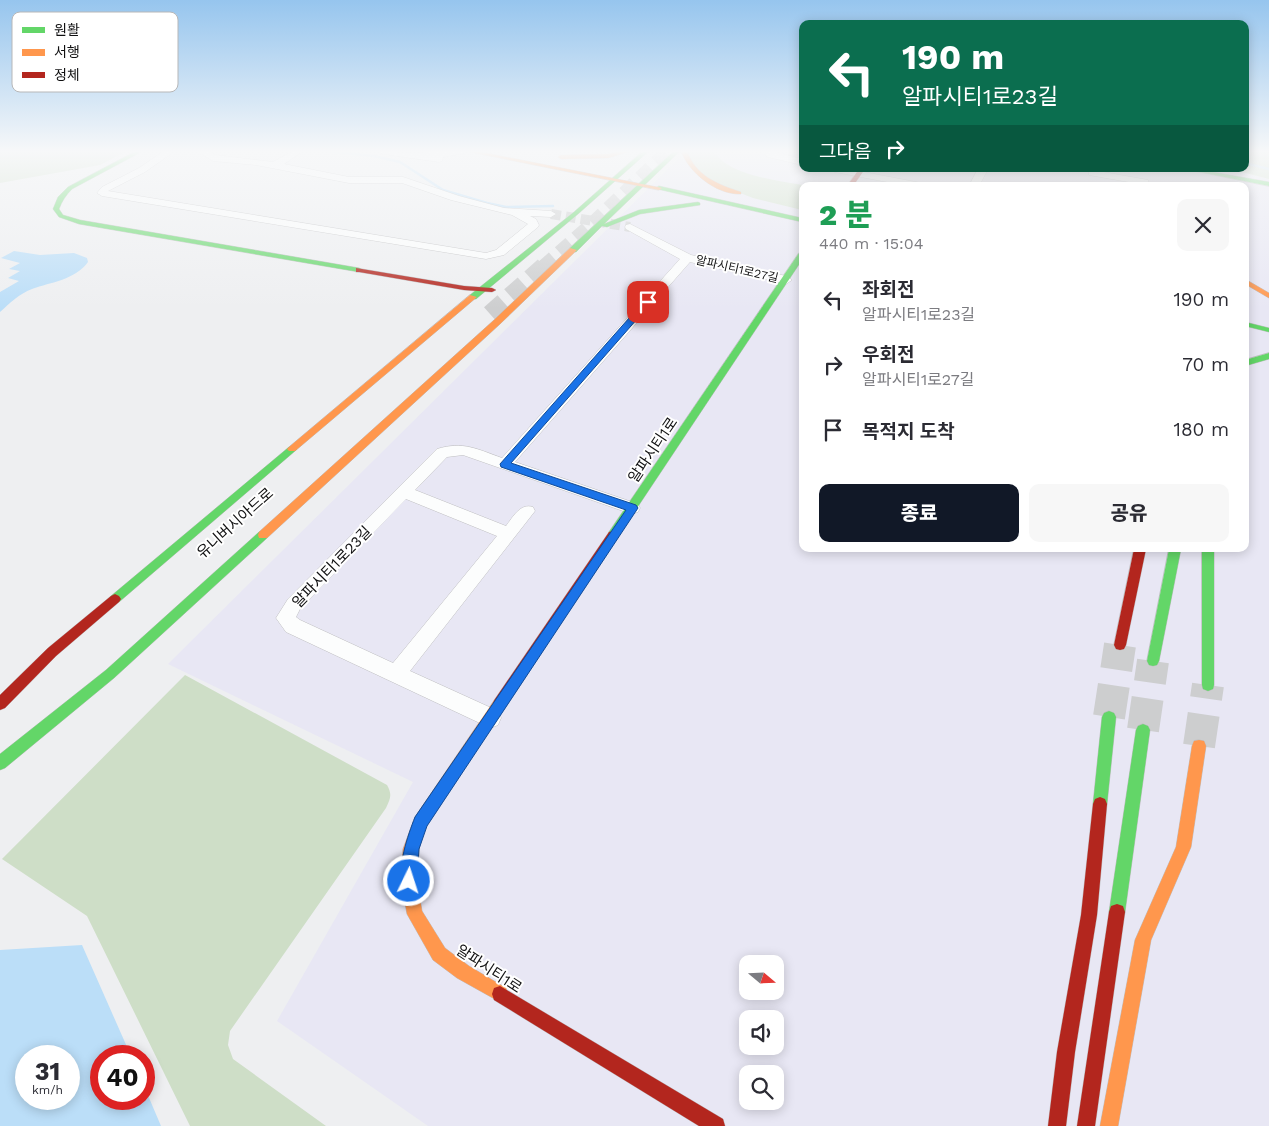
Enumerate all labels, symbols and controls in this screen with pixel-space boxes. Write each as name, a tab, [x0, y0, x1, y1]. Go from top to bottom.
legend	[12, 12, 178, 92]
text: 원활	[54, 22, 80, 38]
text: 190 m	[902, 36, 1004, 78]
icon: left	[819, 40, 884, 105]
text: 서행	[54, 44, 80, 60]
text: 정체	[54, 67, 80, 83]
text: 알파시티1로23길	[902, 84, 1058, 109]
icon: right	[881, 135, 909, 163]
text: 그다음	[819, 140, 871, 163]
text: 2 분	[819, 197, 873, 232]
button: close	[1177, 199, 1229, 251]
text: 440 m · 15:04	[819, 234, 923, 253]
street label: 알파시티1로27길	[694, 253, 780, 285]
text: 좌회전	[862, 278, 914, 301]
pin	[627, 281, 669, 323]
icon: left	[819, 286, 847, 314]
icon: arrive	[634, 288, 662, 316]
text: 190 m	[1173, 288, 1229, 311]
text: 알파시티1로23길	[862, 305, 975, 324]
text: 우회전	[862, 343, 914, 366]
icon: right	[819, 351, 847, 379]
text: 70 m	[1182, 353, 1229, 376]
text: 알파시티1로27길	[862, 370, 975, 389]
street label: 알파시티1로	[625, 414, 681, 486]
icon: arrive	[819, 416, 847, 444]
text: 180 m	[1173, 418, 1229, 441]
text: 목적지 도착	[862, 420, 955, 443]
street label: 유니버시아드로	[193, 484, 277, 562]
button: 종료	[819, 484, 1019, 542]
button: 공유	[1029, 484, 1229, 542]
street label: 알파시티1로23길	[289, 523, 375, 611]
position arrow	[382, 854, 434, 906]
street label: 알파시티1로	[453, 941, 525, 997]
north arrow	[739, 955, 784, 1000]
map controls	[739, 955, 784, 1110]
button: sound	[739, 1010, 784, 1055]
speed limit sign: 40	[90, 1045, 155, 1110]
text: 31	[35, 1057, 60, 1086]
button: search	[739, 1065, 784, 1110]
text: km/h	[32, 1083, 63, 1097]

